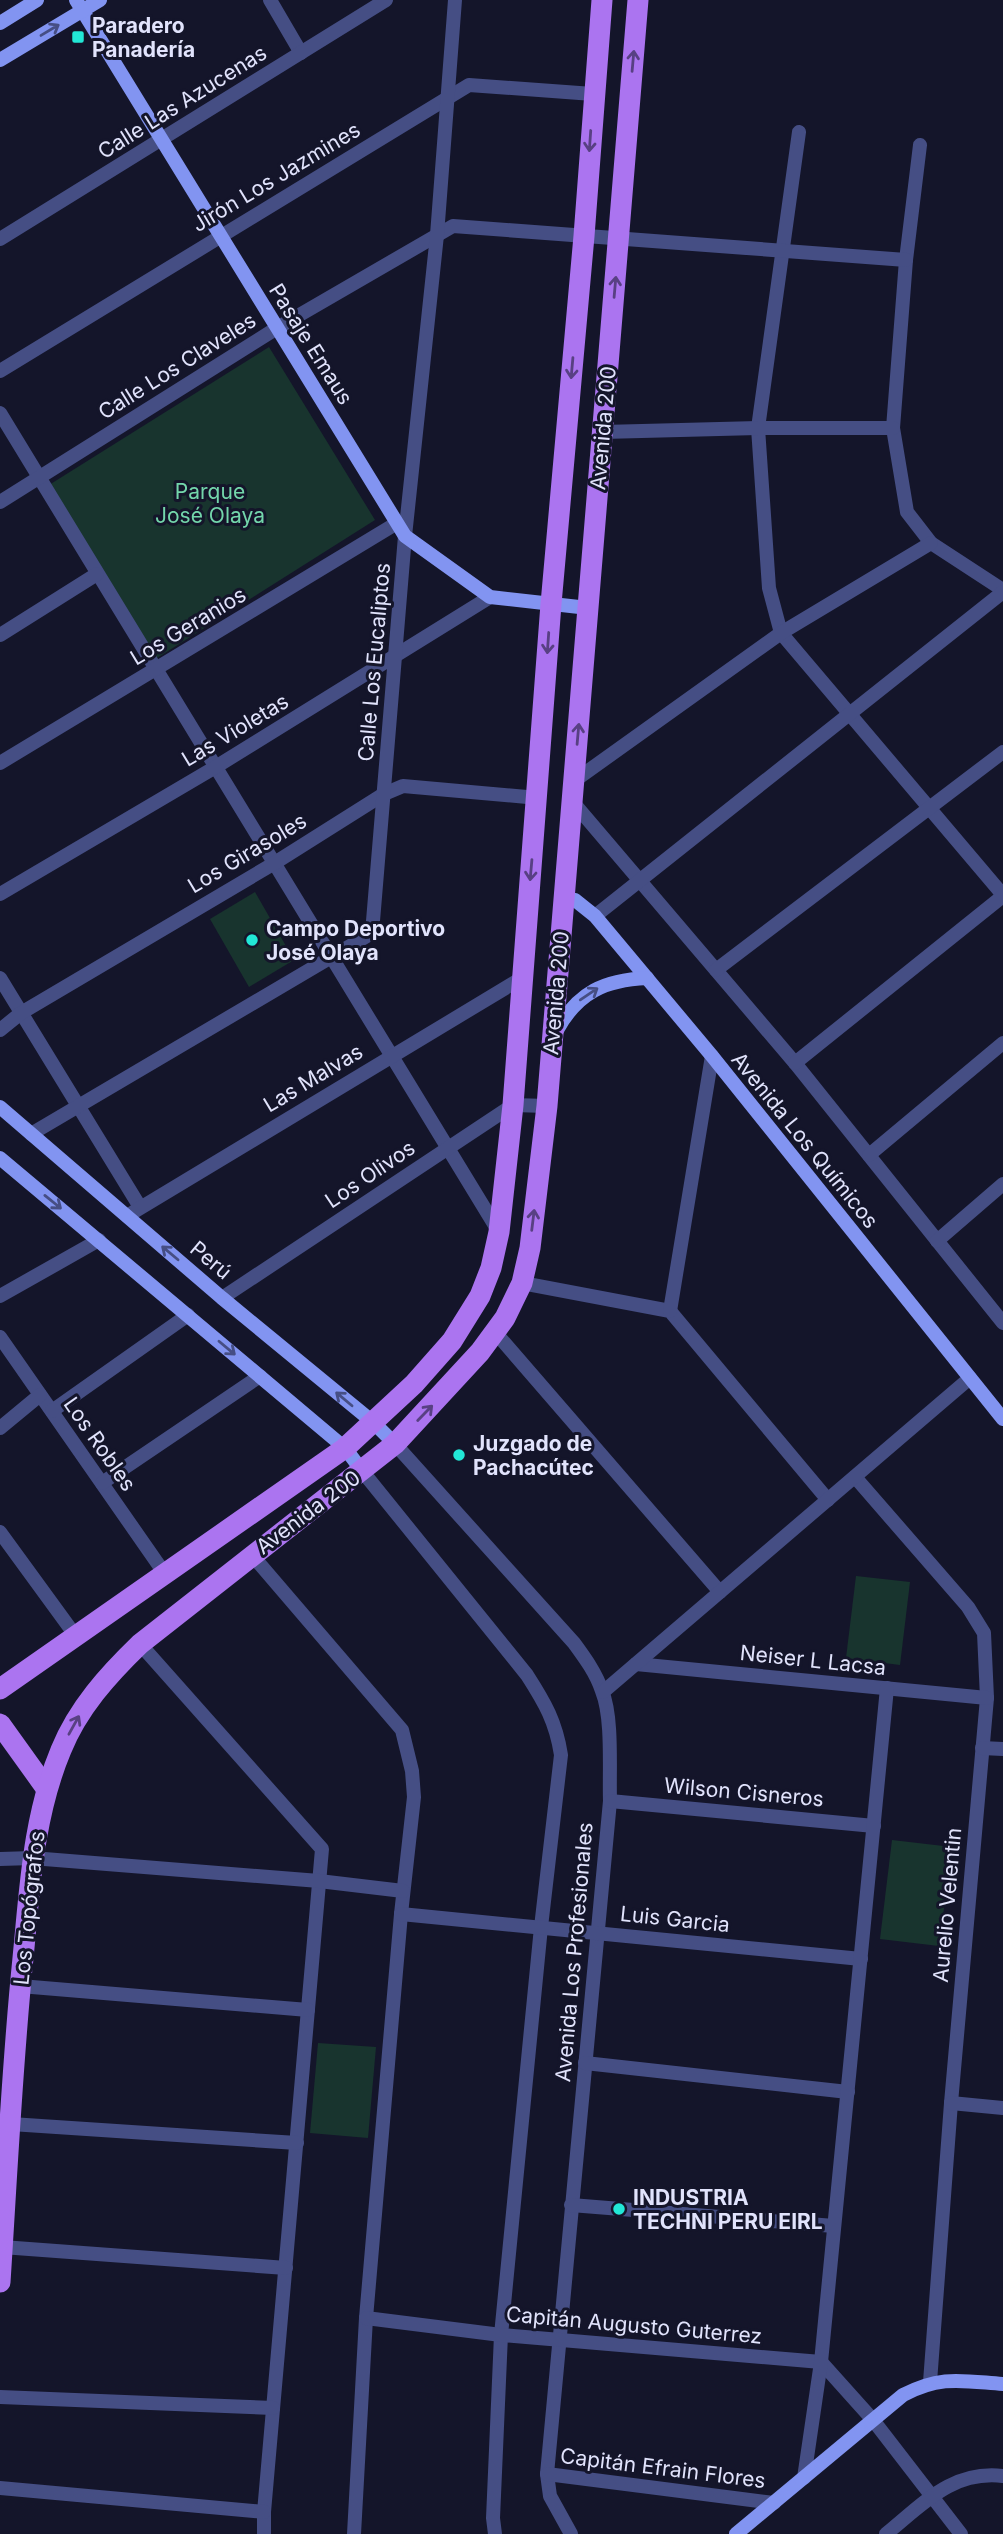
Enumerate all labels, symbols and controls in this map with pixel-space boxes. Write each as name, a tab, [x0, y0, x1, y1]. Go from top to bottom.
place label: Paradero Panadería	[92, 13, 195, 62]
one-way arrow	[40, 23, 60, 37]
marker: Paradero Panadería	[70, 29, 86, 45]
street label: Calle Las Azucenas	[93, 40, 271, 164]
one-way arrow	[627, 50, 640, 72]
street label: Jirón Los Jazmines	[187, 117, 365, 237]
one-way arrow	[583, 129, 596, 152]
one-way arrow	[609, 276, 622, 299]
street label: Pasaje Emaus	[264, 279, 358, 409]
street label: Calle Los Claveles	[94, 307, 260, 425]
one-way arrow	[565, 356, 578, 379]
street label: Avenida 200	[585, 365, 621, 491]
park label: Parque José Olaya	[155, 479, 265, 528]
street label: Calle Los Eucaliptos	[353, 562, 395, 762]
street label: Los Geranios	[126, 582, 250, 670]
one-way arrow	[541, 632, 554, 654]
street label: Las Violetas	[177, 688, 293, 772]
one-way arrow	[572, 723, 585, 745]
street label: Los Girasoles	[183, 808, 311, 898]
one-way arrow	[524, 859, 537, 881]
place label: Campo Deportivo José Olaya	[266, 916, 445, 965]
street label: Avenida 200	[538, 930, 574, 1056]
marker: Campo Deportivo José Olaya	[244, 932, 260, 948]
one-way arrow	[579, 987, 598, 1001]
street label: Las Malvas	[259, 1039, 367, 1117]
street label: Avenida Los Químicos	[726, 1047, 884, 1233]
street label: Los Olivos	[320, 1135, 420, 1213]
one-way arrow	[43, 1194, 61, 1209]
one-way arrow	[527, 1209, 540, 1232]
street label: Perú	[185, 1236, 237, 1284]
one-way arrow	[161, 1245, 179, 1261]
one-way arrow	[217, 1340, 235, 1356]
one-way arrow	[336, 1391, 354, 1406]
street label: Los Robles	[59, 1392, 141, 1496]
one-way arrow	[416, 1405, 433, 1422]
place label: Juzgado de Pachacútec	[473, 1431, 594, 1480]
marker: Juzgado de Pachacútec	[451, 1447, 467, 1463]
street label: Avenida 200	[251, 1465, 365, 1559]
street label: Neiser L Lacsa	[739, 1640, 887, 1680]
one-way arrow	[67, 1716, 81, 1736]
street label: Wilson Cisneros	[663, 1773, 825, 1811]
street label: Avenida Los Profesionales	[550, 1821, 598, 2083]
street label: Aurelio Velentin	[928, 1827, 966, 1983]
street label: Los Topógrafos	[8, 1830, 50, 1986]
street label: Luis Garcia	[619, 1901, 731, 1937]
place label: INDUSTRIA TECHNI PERU EIRL	[633, 2185, 823, 2234]
marker: INDUSTRIA TECHNI PERU EIRL	[611, 2201, 627, 2217]
street label: Capitán Augusto Guterrez	[505, 2301, 763, 2349]
street label: Capitán Efrain Flores	[559, 2443, 767, 2493]

